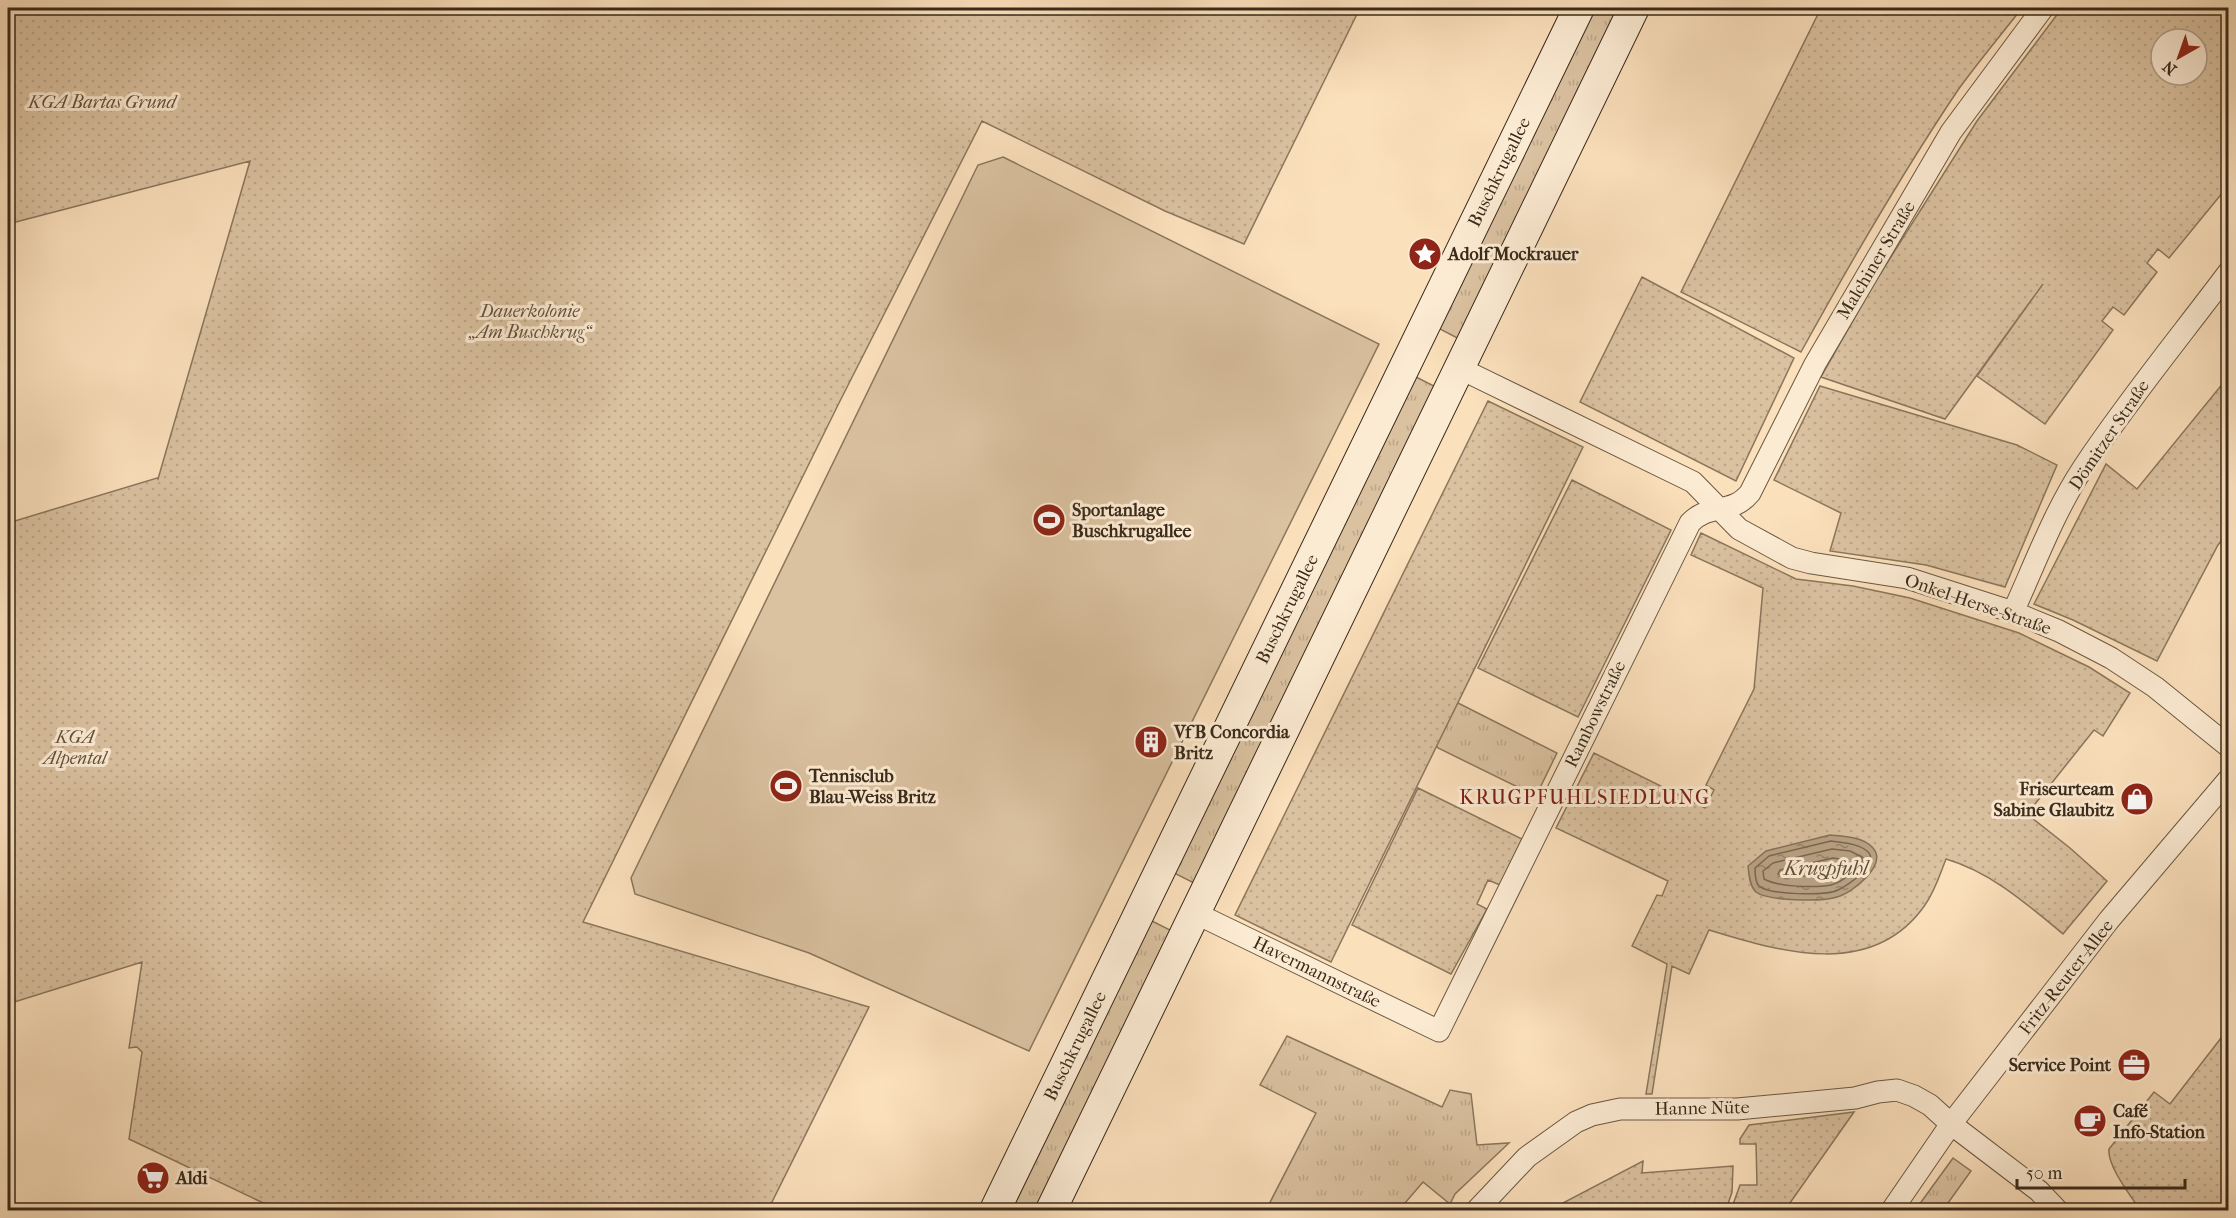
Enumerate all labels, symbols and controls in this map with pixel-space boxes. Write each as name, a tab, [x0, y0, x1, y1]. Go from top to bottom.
north arrow	[2149, 27, 2209, 87]
text: N	[2158, 56, 2180, 79]
park label: KGA Bartas Grund	[26, 92, 179, 113]
street label: Buschkrugallee	[1464, 114, 1535, 230]
street label: Malchiner Straße	[1833, 197, 1920, 323]
place icon: Adolf Mockrauer	[1407, 236, 1443, 272]
place label: Adolf Mockrauer	[1447, 244, 1579, 265]
park label: Dauerkolonie „Am Buschkrug“	[468, 301, 593, 343]
street label: Dömitzer Straße	[2065, 376, 2154, 494]
place label: Sportanlage Buschkrugallee	[1072, 500, 1191, 542]
sports icon: Sportanlage Buschkrugallee	[1031, 502, 1067, 538]
street label: Buschkrugallee	[1252, 551, 1323, 667]
street label: Onkel-Herse-Straße	[1902, 570, 2054, 639]
street label: Rambowstraße	[1561, 657, 1630, 771]
place label: VfB Concordia Britz	[1173, 722, 1290, 764]
building icon: VfB Concordia Britz	[1133, 724, 1169, 760]
park label: KGA Alpental	[42, 727, 109, 769]
place label: Tennisclub Blau-Weiss Britz	[808, 766, 936, 808]
sports icon: Tennisclub Blau-Weiss Britz	[768, 768, 804, 804]
place label: Friseurteam Sabine Glaubitz	[1994, 779, 2115, 821]
shop icon: Friseurteam Sabine Glaubitz	[2119, 781, 2155, 817]
district label: KRUGPFUHLSIEDLUNG	[1459, 786, 1711, 809]
water label: Krugpfuhl	[1782, 857, 1870, 880]
street label: Fritz-Reuter-Allee	[2015, 915, 2118, 1039]
street label: Havermannstraße	[1250, 932, 1384, 1012]
street label: Buschkrugallee	[1040, 988, 1111, 1104]
office icon: Service Point	[2116, 1047, 2152, 1083]
place label: Service Point	[2009, 1055, 2112, 1076]
street label: Hanne Nüte	[1654, 1097, 1750, 1120]
place label: Café Info-Station	[2113, 1101, 2206, 1143]
cafe icon: Café Info-Station	[2072, 1103, 2108, 1139]
scale bar	[2017, 1152, 2185, 1190]
supermarket icon: Aldi	[135, 1160, 171, 1196]
text: 50 m	[2026, 1163, 2063, 1184]
place label: Aldi	[175, 1168, 208, 1189]

